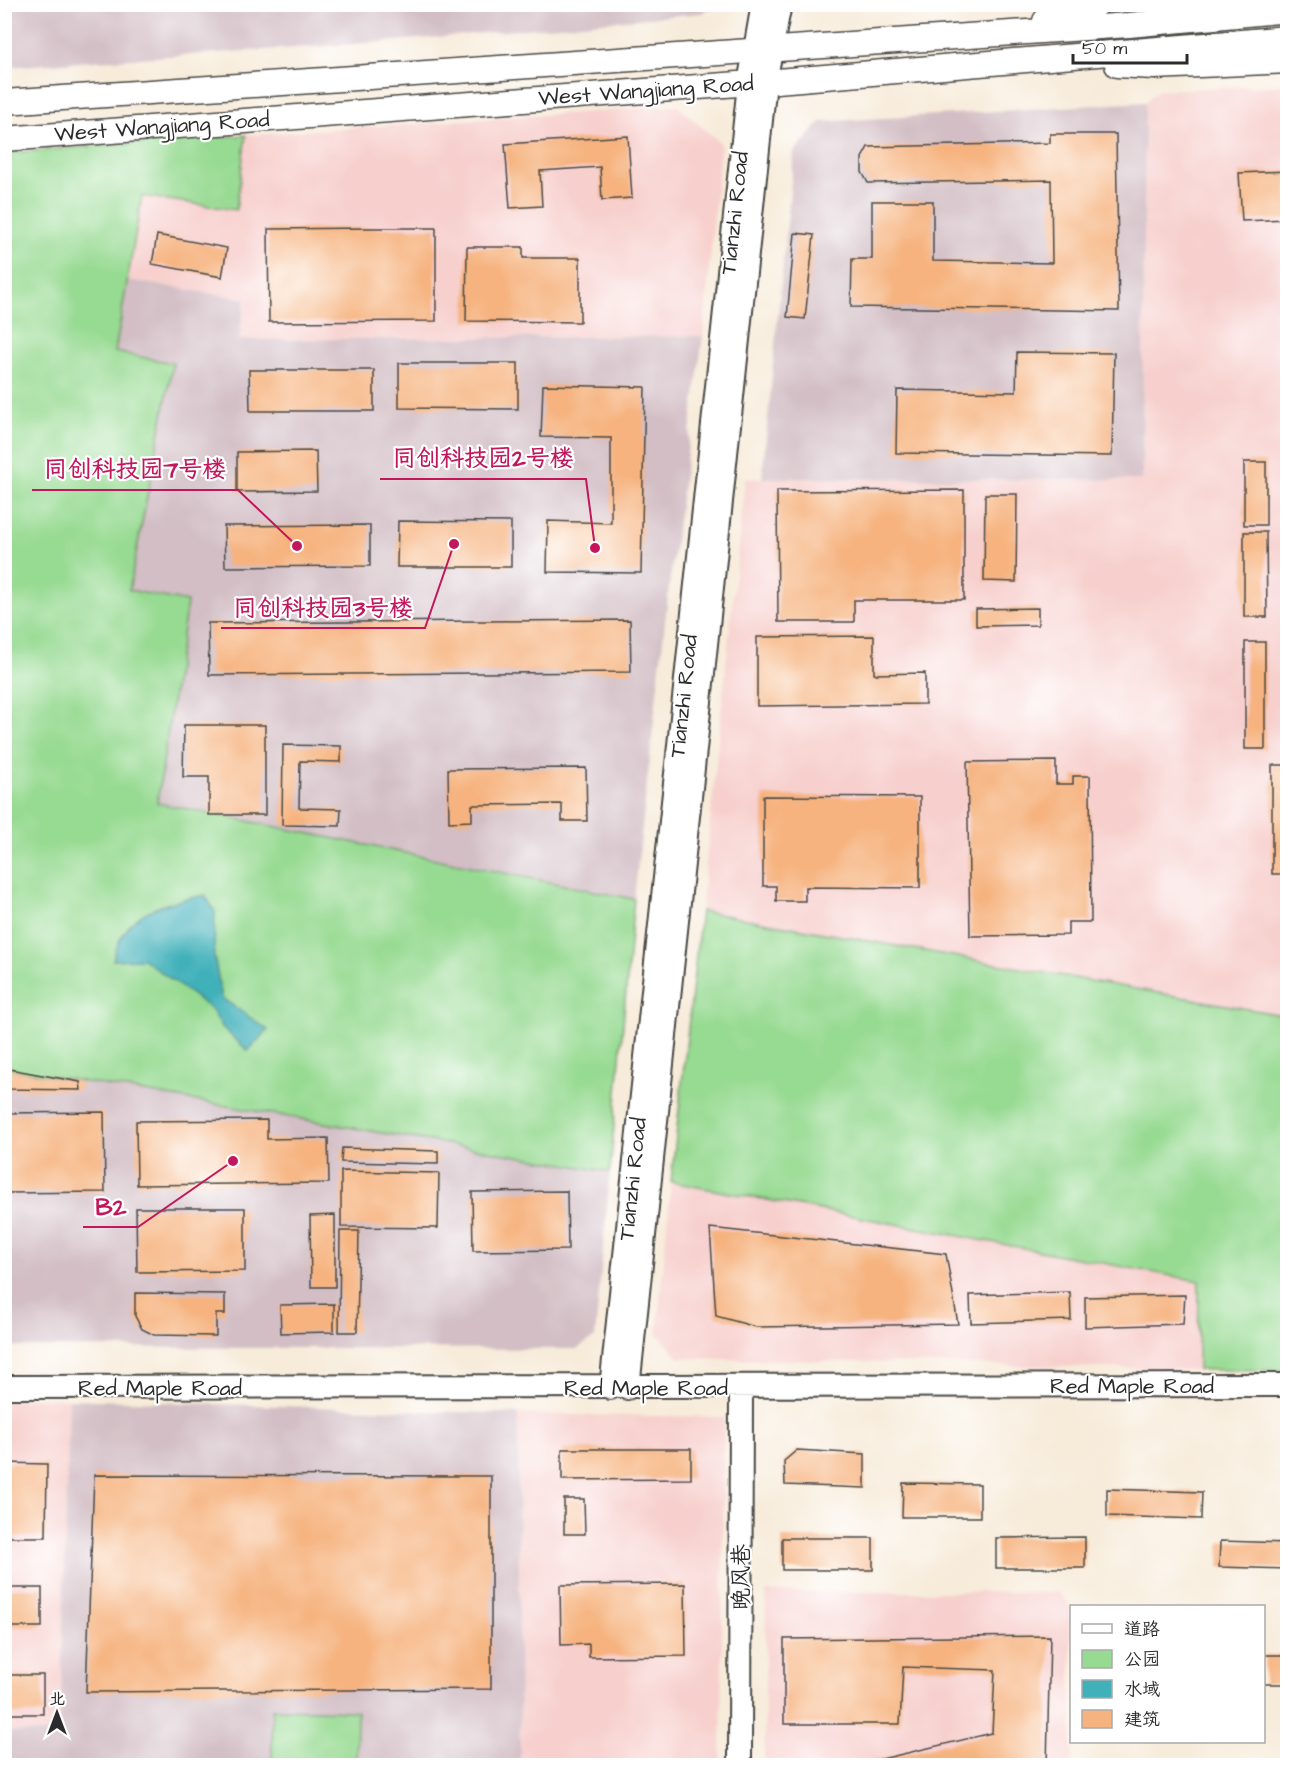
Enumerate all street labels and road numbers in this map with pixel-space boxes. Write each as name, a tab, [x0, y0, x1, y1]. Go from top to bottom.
street label: West Wangjiang Road	[537, 68, 755, 115]
street label: West Wangjiang Road	[53, 104, 271, 151]
street label: Tianzhi Road	[713, 150, 757, 276]
street label: Tianzhi Road	[662, 633, 706, 759]
street label: Tianzhi Road	[611, 1116, 655, 1242]
street label: Red Maple Road	[1050, 1371, 1214, 1402]
street label: Red Maple Road	[78, 1373, 242, 1404]
street label: Red Maple Road	[564, 1373, 728, 1404]
street label: 晚风巷	[726, 1544, 757, 1610]

